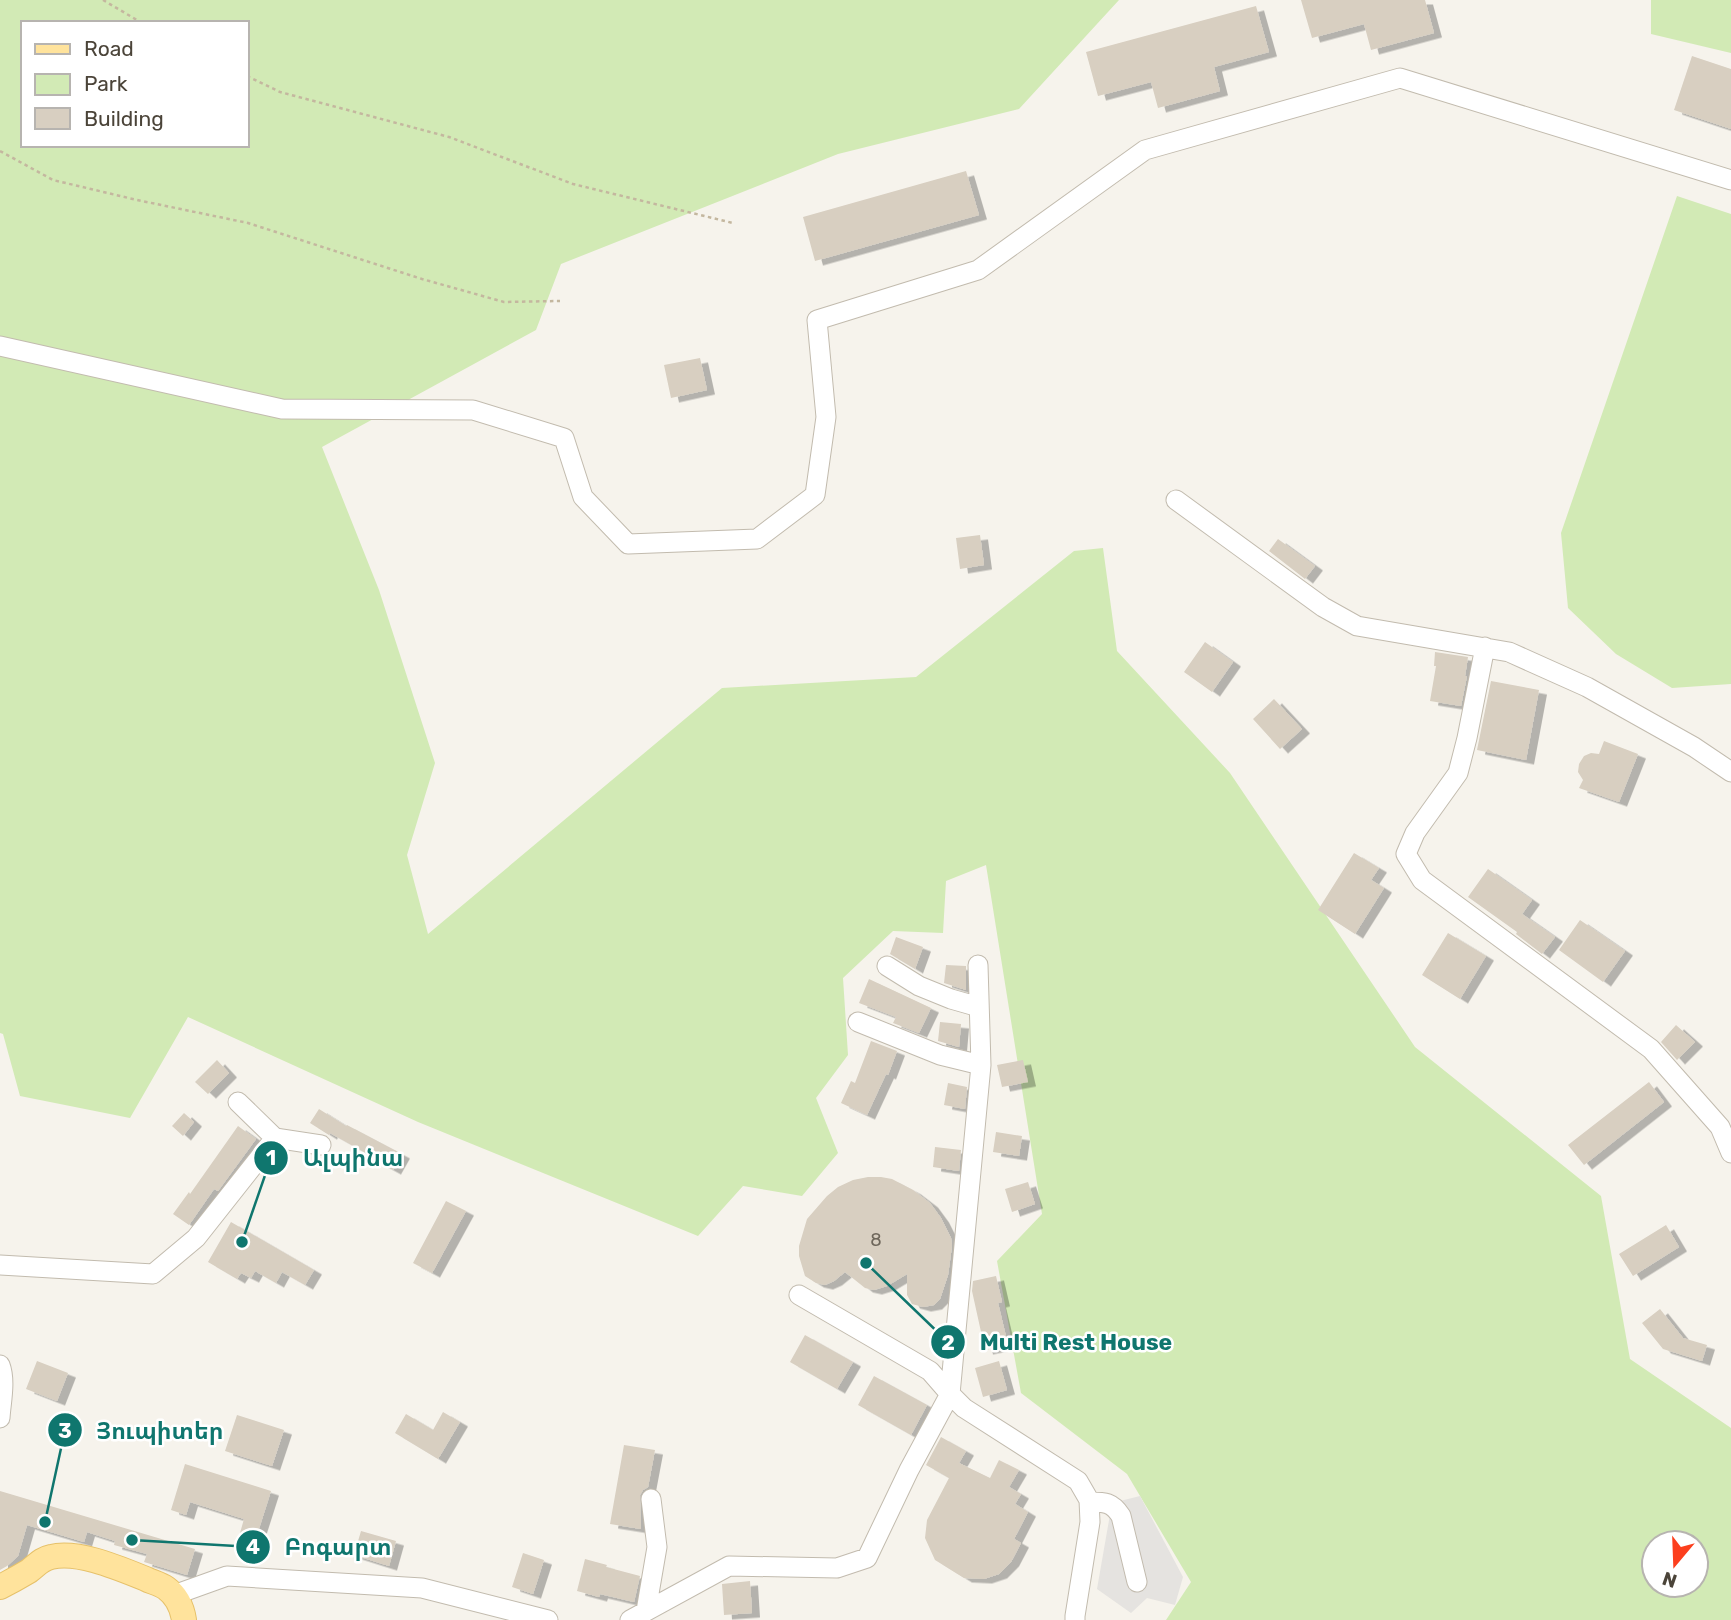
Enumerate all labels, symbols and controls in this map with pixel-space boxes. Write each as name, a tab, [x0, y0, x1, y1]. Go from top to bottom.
legend	[21, 21, 248, 147]
text: Road	[84, 36, 134, 61]
text: Park	[84, 71, 128, 96]
text: Building	[84, 106, 164, 131]
callout: Ալպինա	[253, 1136, 417, 1180]
text: Ալպինա	[303, 1144, 403, 1172]
text: 1	[266, 1145, 276, 1170]
house number: 8	[870, 1229, 882, 1251]
callout: Multi Rest House	[931, 1320, 1186, 1364]
text: Multi Rest House	[980, 1328, 1172, 1356]
text: 2	[941, 1330, 955, 1355]
callout: Յուպիտեր	[47, 1408, 237, 1452]
text: Յուպիտեր	[97, 1417, 223, 1445]
text: 3	[58, 1418, 72, 1443]
callout: Բոգարտ	[236, 1525, 406, 1569]
north arrow	[1640, 1529, 1710, 1599]
text: Բոգարտ	[285, 1533, 392, 1561]
text: 4	[246, 1534, 260, 1559]
text: N	[1659, 1567, 1680, 1593]

